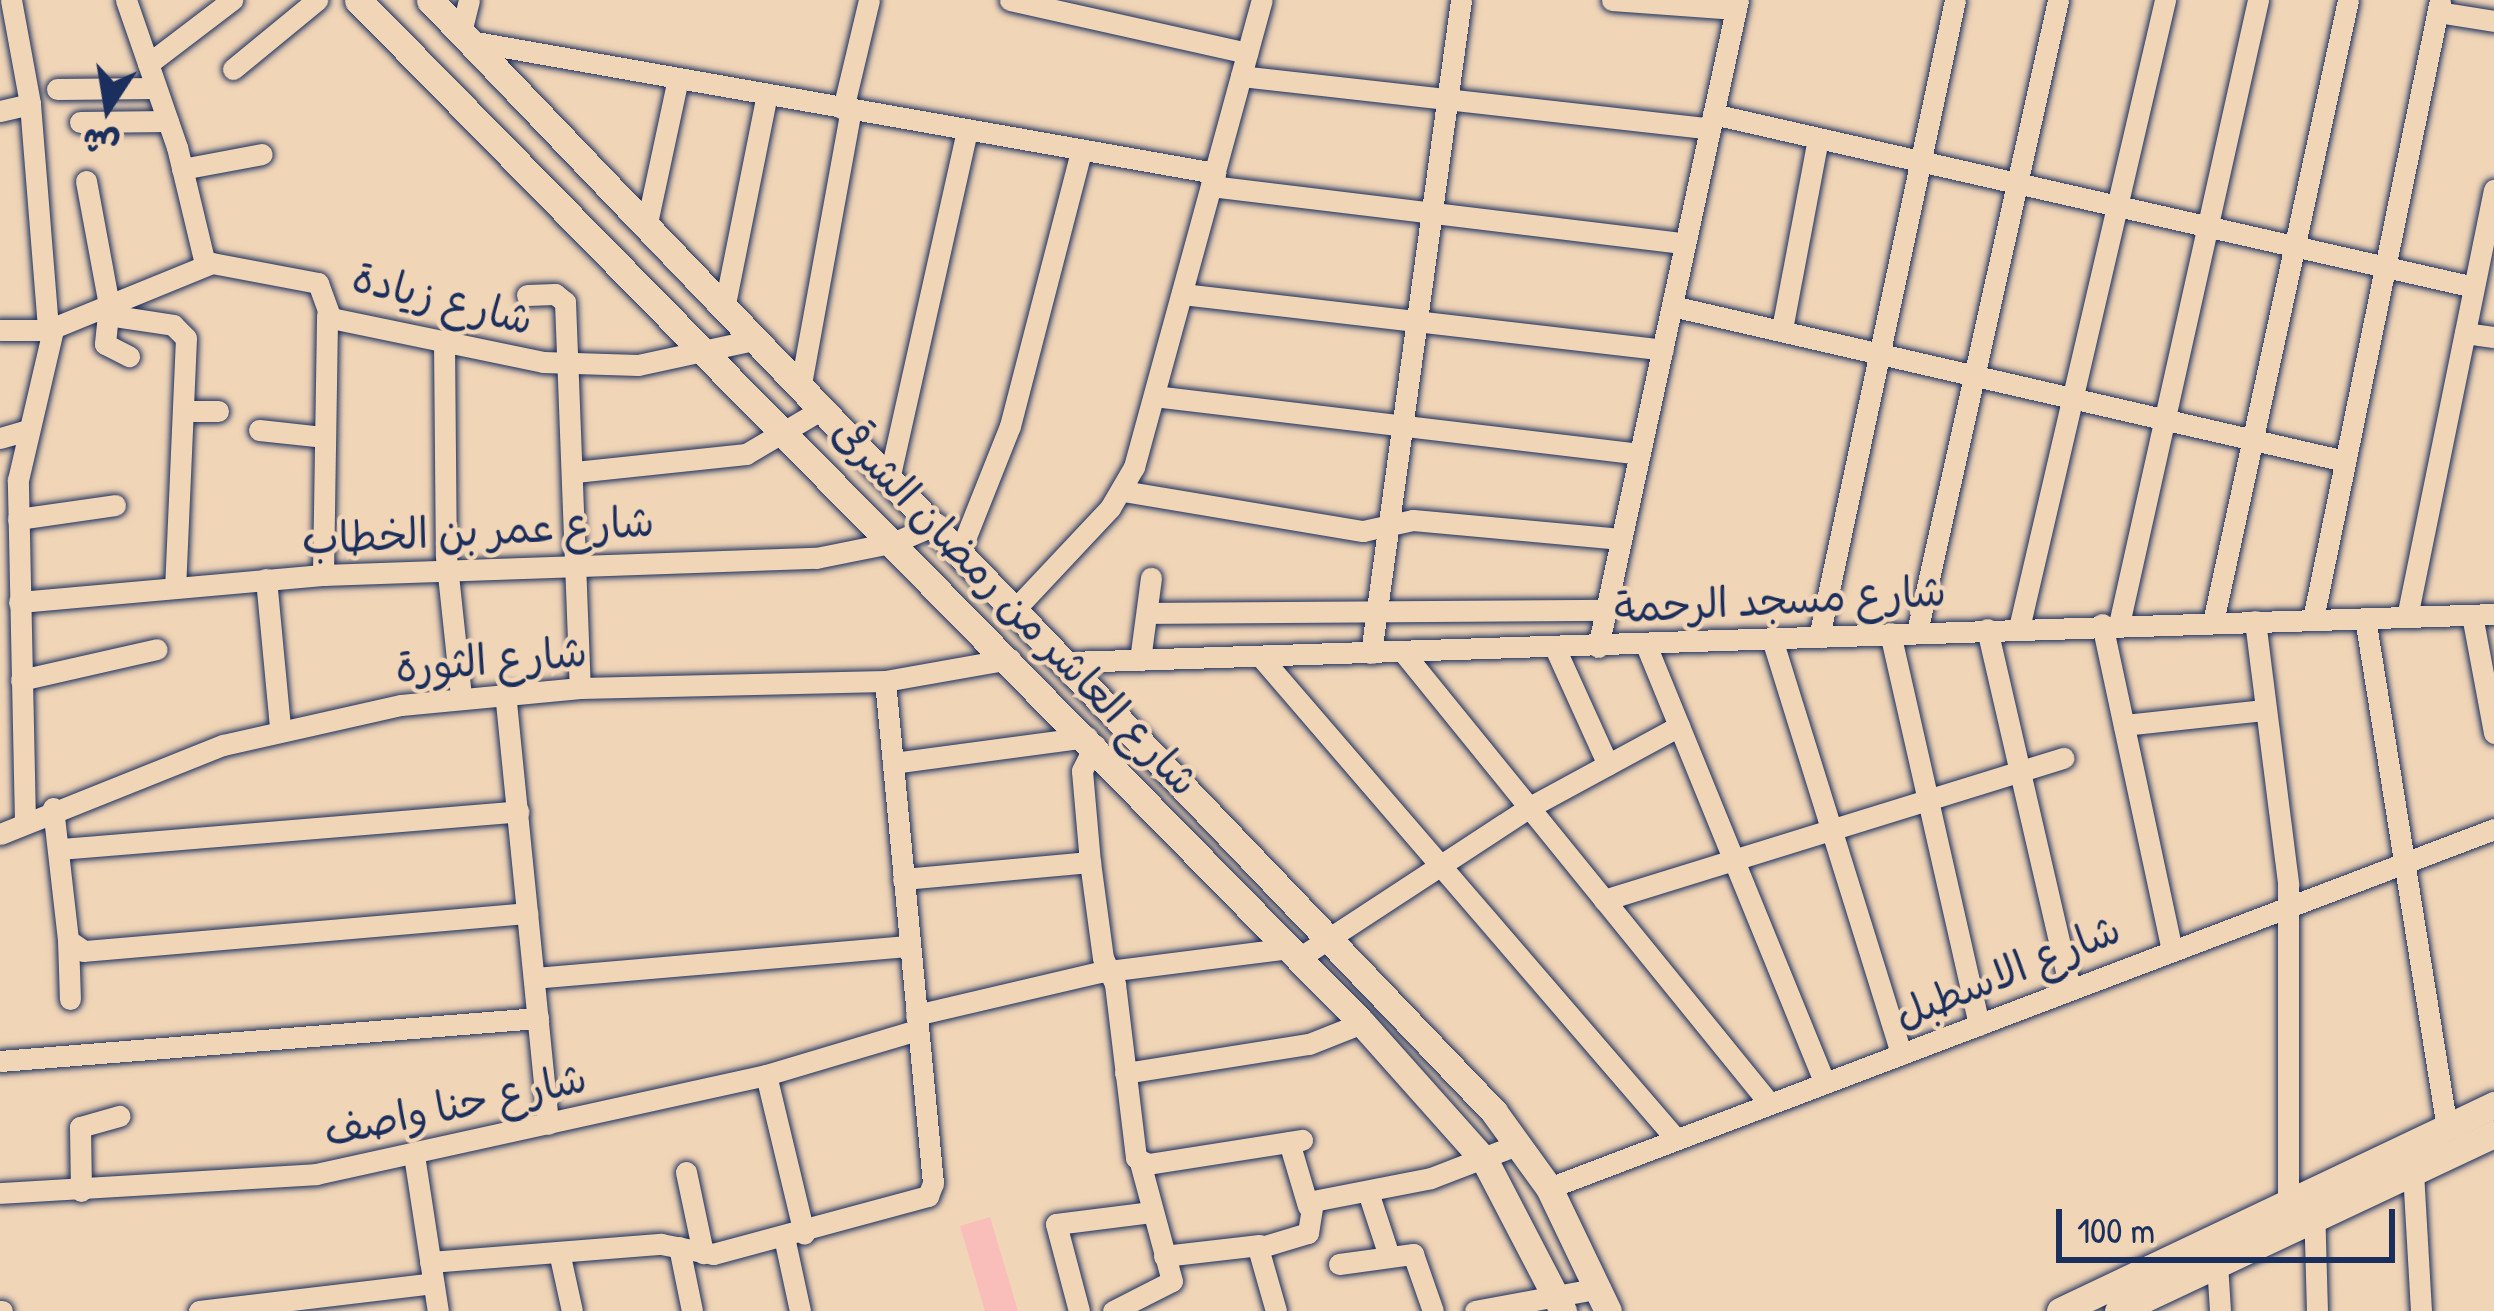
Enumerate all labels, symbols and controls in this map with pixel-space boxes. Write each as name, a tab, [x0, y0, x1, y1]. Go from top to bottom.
north arrow	[48, 48, 168, 168]
text: ش	[78, 118, 123, 169]
street label: شارع زيادة	[347, 251, 539, 345]
street label: شارع العاشر من رمضان الشرقى	[822, 406, 1210, 806]
street label: شارع عمر بن الخطاب	[301, 496, 655, 564]
street label: شارع مسجد الرحمة	[1613, 565, 1947, 633]
street label: شارع الثورة	[393, 626, 589, 692]
street label: شارع الاسطبل	[1886, 903, 2128, 1039]
street label: شارع حنا واصف	[319, 1052, 591, 1156]
scale bar	[2062, 1185, 2401, 1259]
text: 100 m	[2077, 1205, 2155, 1254]

